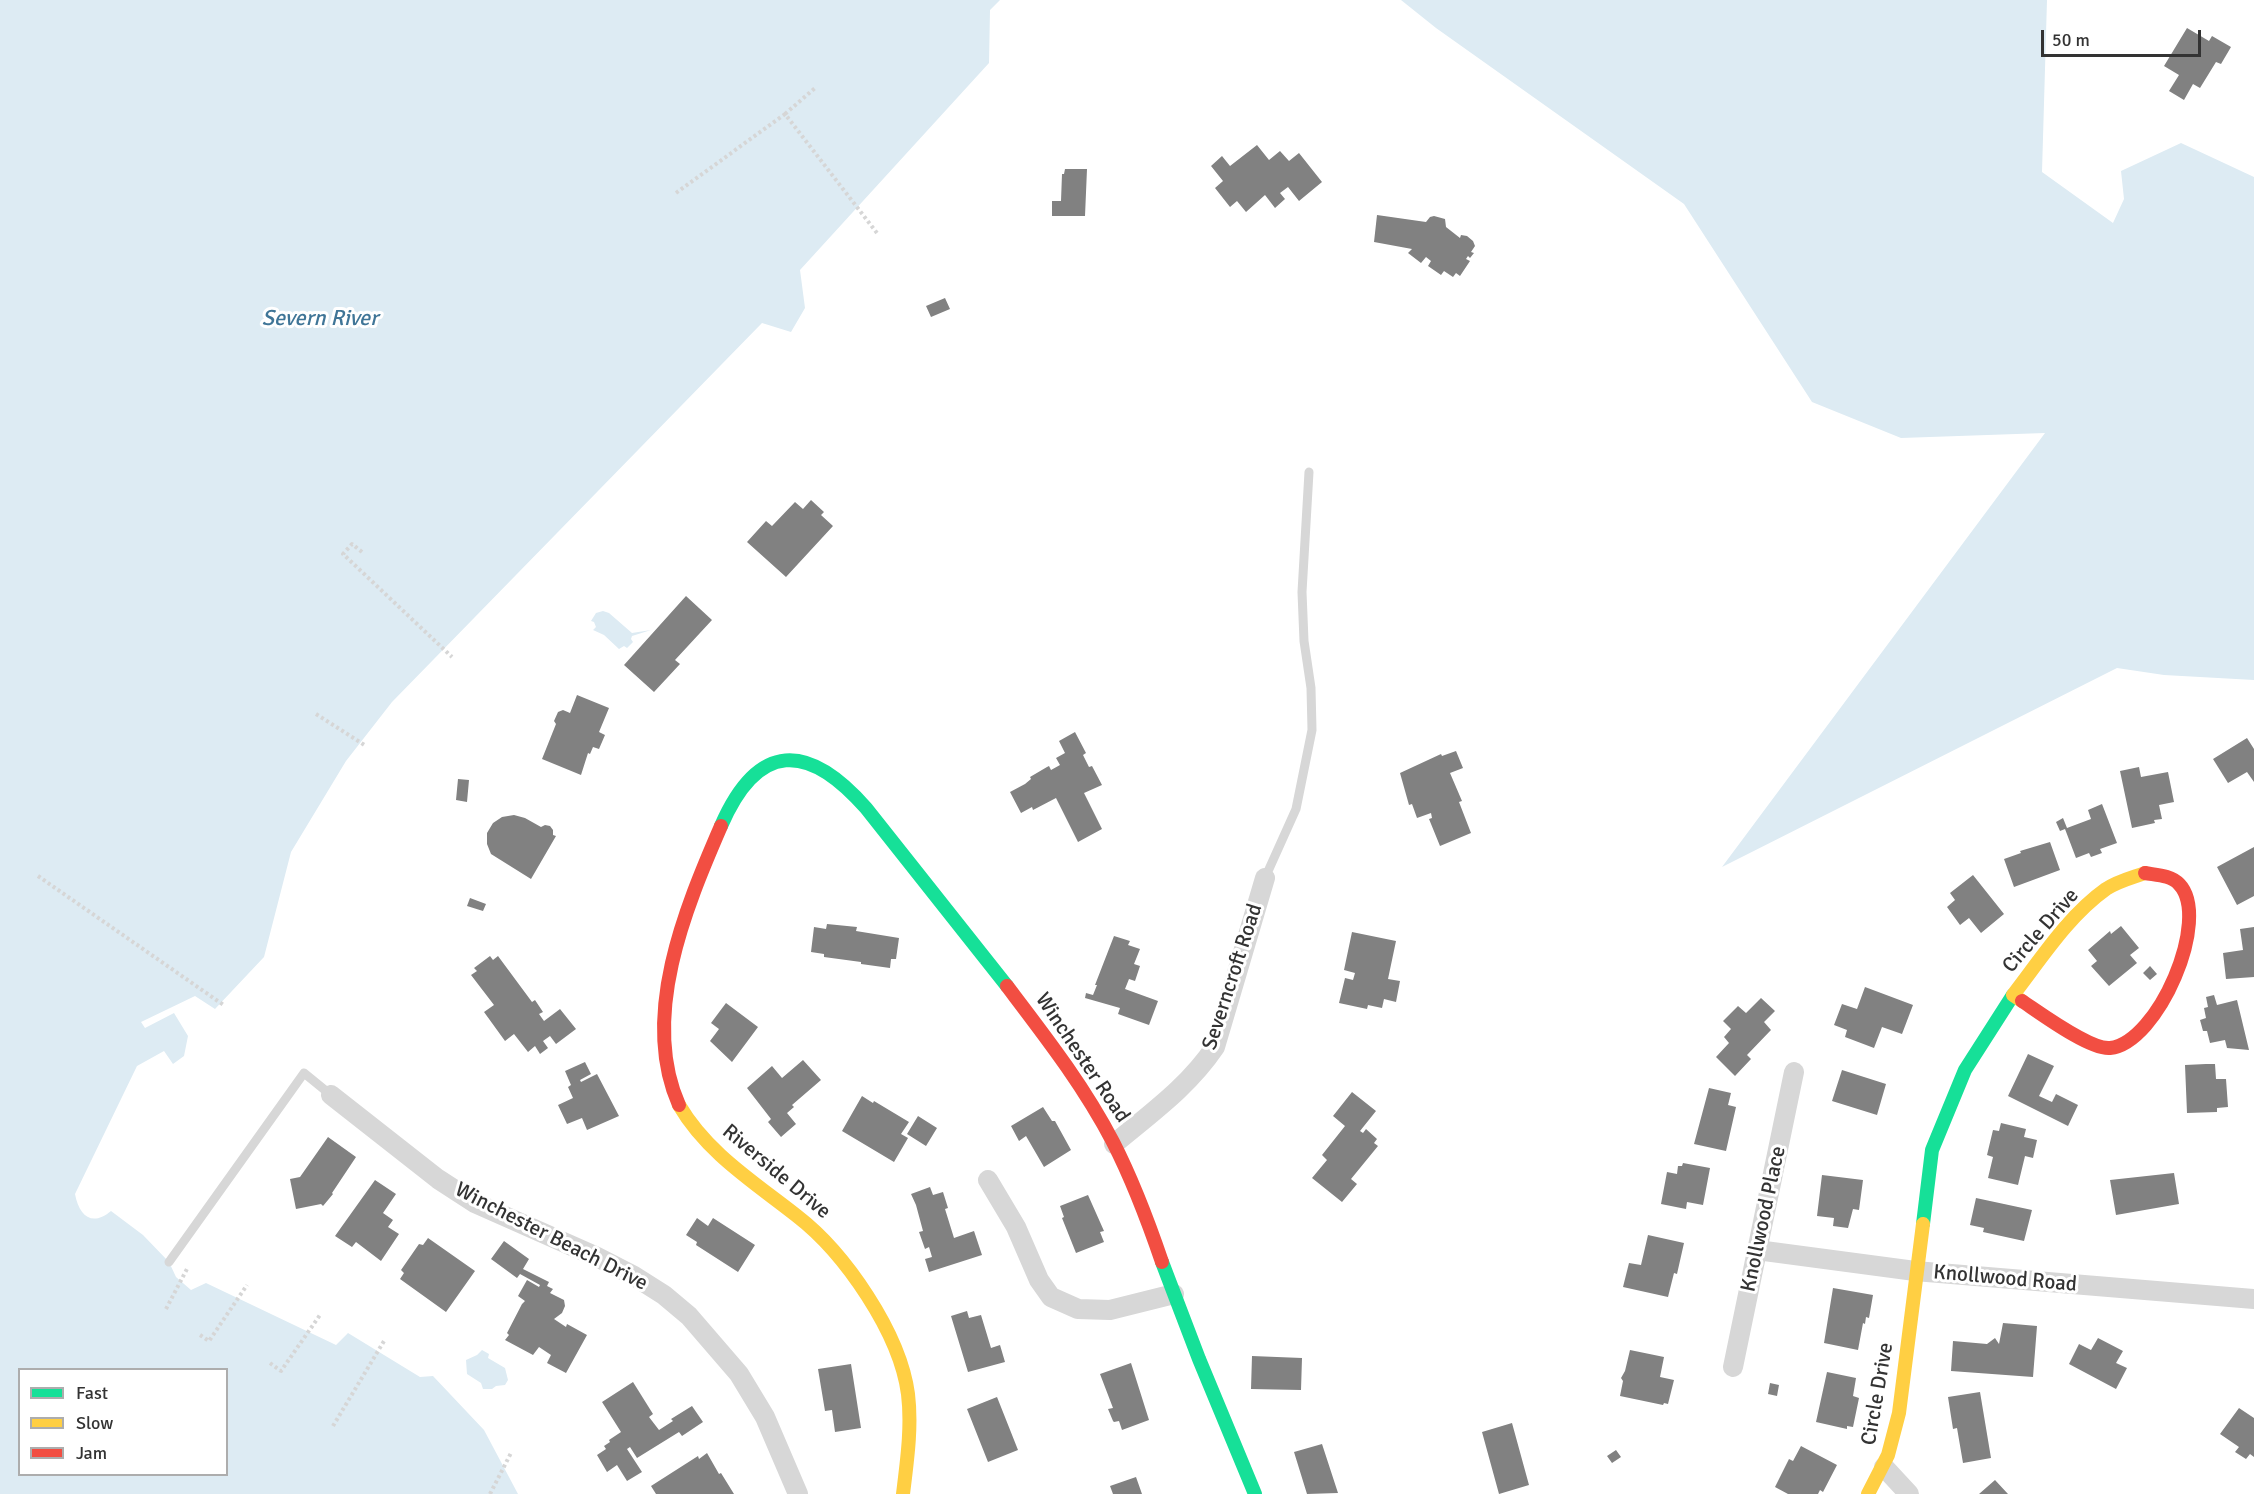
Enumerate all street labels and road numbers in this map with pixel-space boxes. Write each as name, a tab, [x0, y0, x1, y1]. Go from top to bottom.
street label: Circle Drive	[1997, 884, 2085, 978]
street label: Severncroft Road	[1198, 901, 1268, 1053]
street label: Winchester Road	[1029, 988, 1135, 1128]
street label: Riverside Drive	[717, 1119, 835, 1225]
street label: Knollwood Place	[1736, 1144, 1792, 1294]
street label: Winchester Beach Drive	[450, 1177, 652, 1297]
street label: Knollwood Road	[1932, 1260, 2078, 1298]
street label: Circle Drive	[1857, 1341, 1899, 1447]

